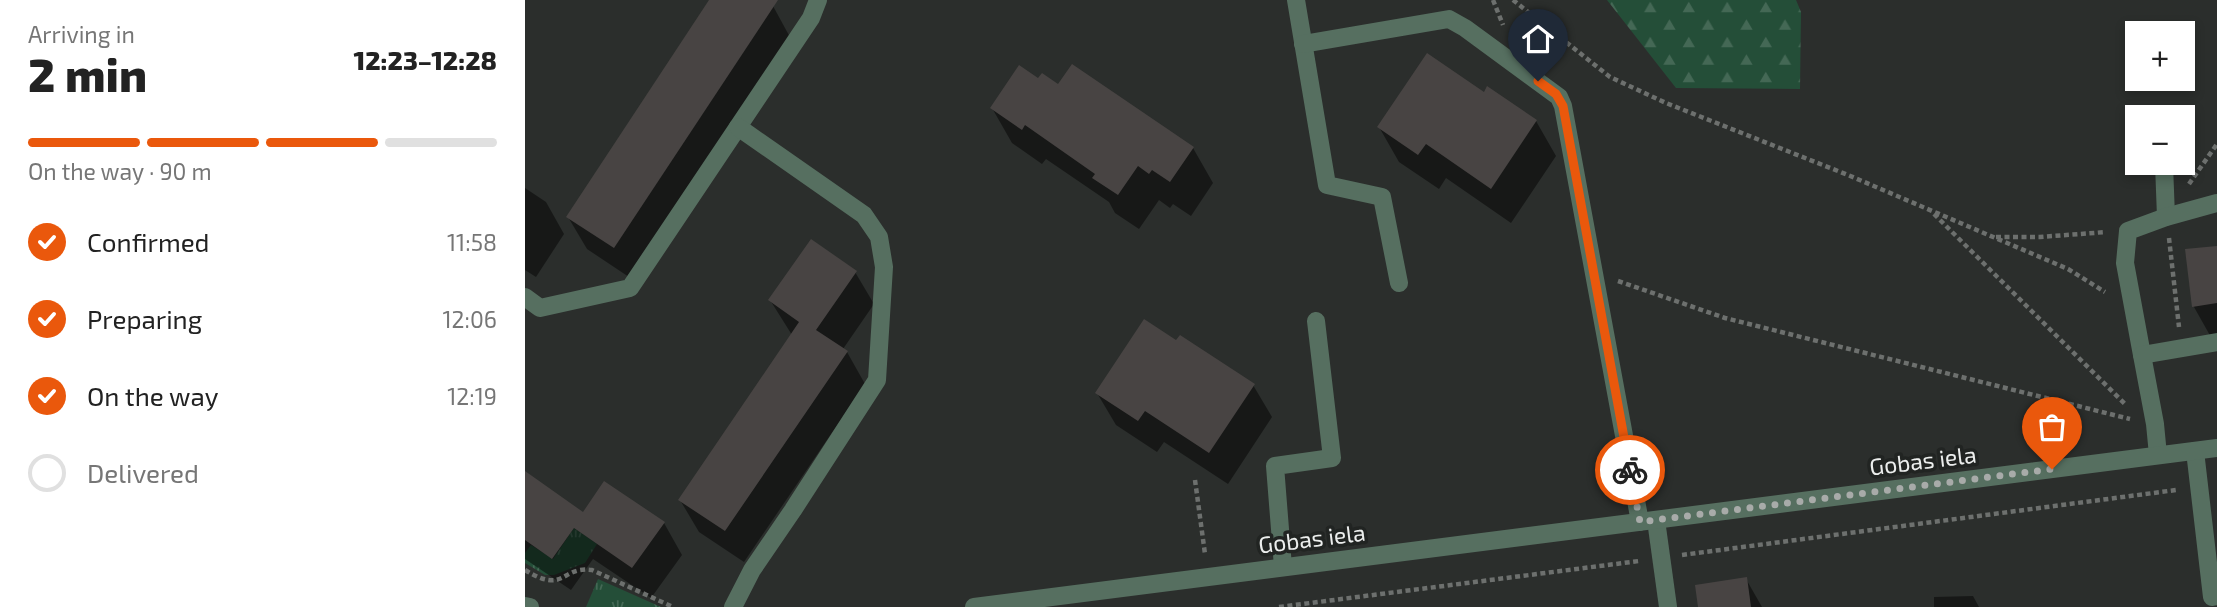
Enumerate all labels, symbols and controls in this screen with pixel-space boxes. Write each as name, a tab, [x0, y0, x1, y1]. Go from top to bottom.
pin	[1508, 9, 1568, 81]
text: Arriving in	[28, 20, 135, 48]
icon: home	[1519, 20, 1557, 58]
map controls	[2125, 21, 2195, 175]
button: +	[2125, 21, 2195, 91]
text: 12:23–12:28	[354, 44, 497, 75]
text: 2 min	[28, 46, 147, 101]
button: −	[2125, 105, 2195, 175]
text: On the way · 90 m	[28, 157, 212, 185]
icon: check	[28, 223, 66, 261]
text: Confirmed	[87, 226, 210, 257]
text: 11:58	[447, 228, 497, 256]
icon: check	[28, 300, 66, 338]
text: Preparing	[87, 303, 202, 334]
text: 12:06	[442, 305, 497, 333]
icon: check	[28, 377, 66, 415]
text: On the way	[87, 380, 218, 411]
text: 12:19	[447, 382, 497, 410]
pin	[2022, 397, 2082, 469]
icon: bag	[2033, 408, 2071, 446]
courier	[1595, 435, 1665, 505]
street label: Gobas iela	[1868, 440, 1978, 480]
icon: bike	[1611, 451, 1649, 489]
text: Delivered	[87, 457, 199, 488]
street label: Gobas iela	[1257, 518, 1367, 558]

